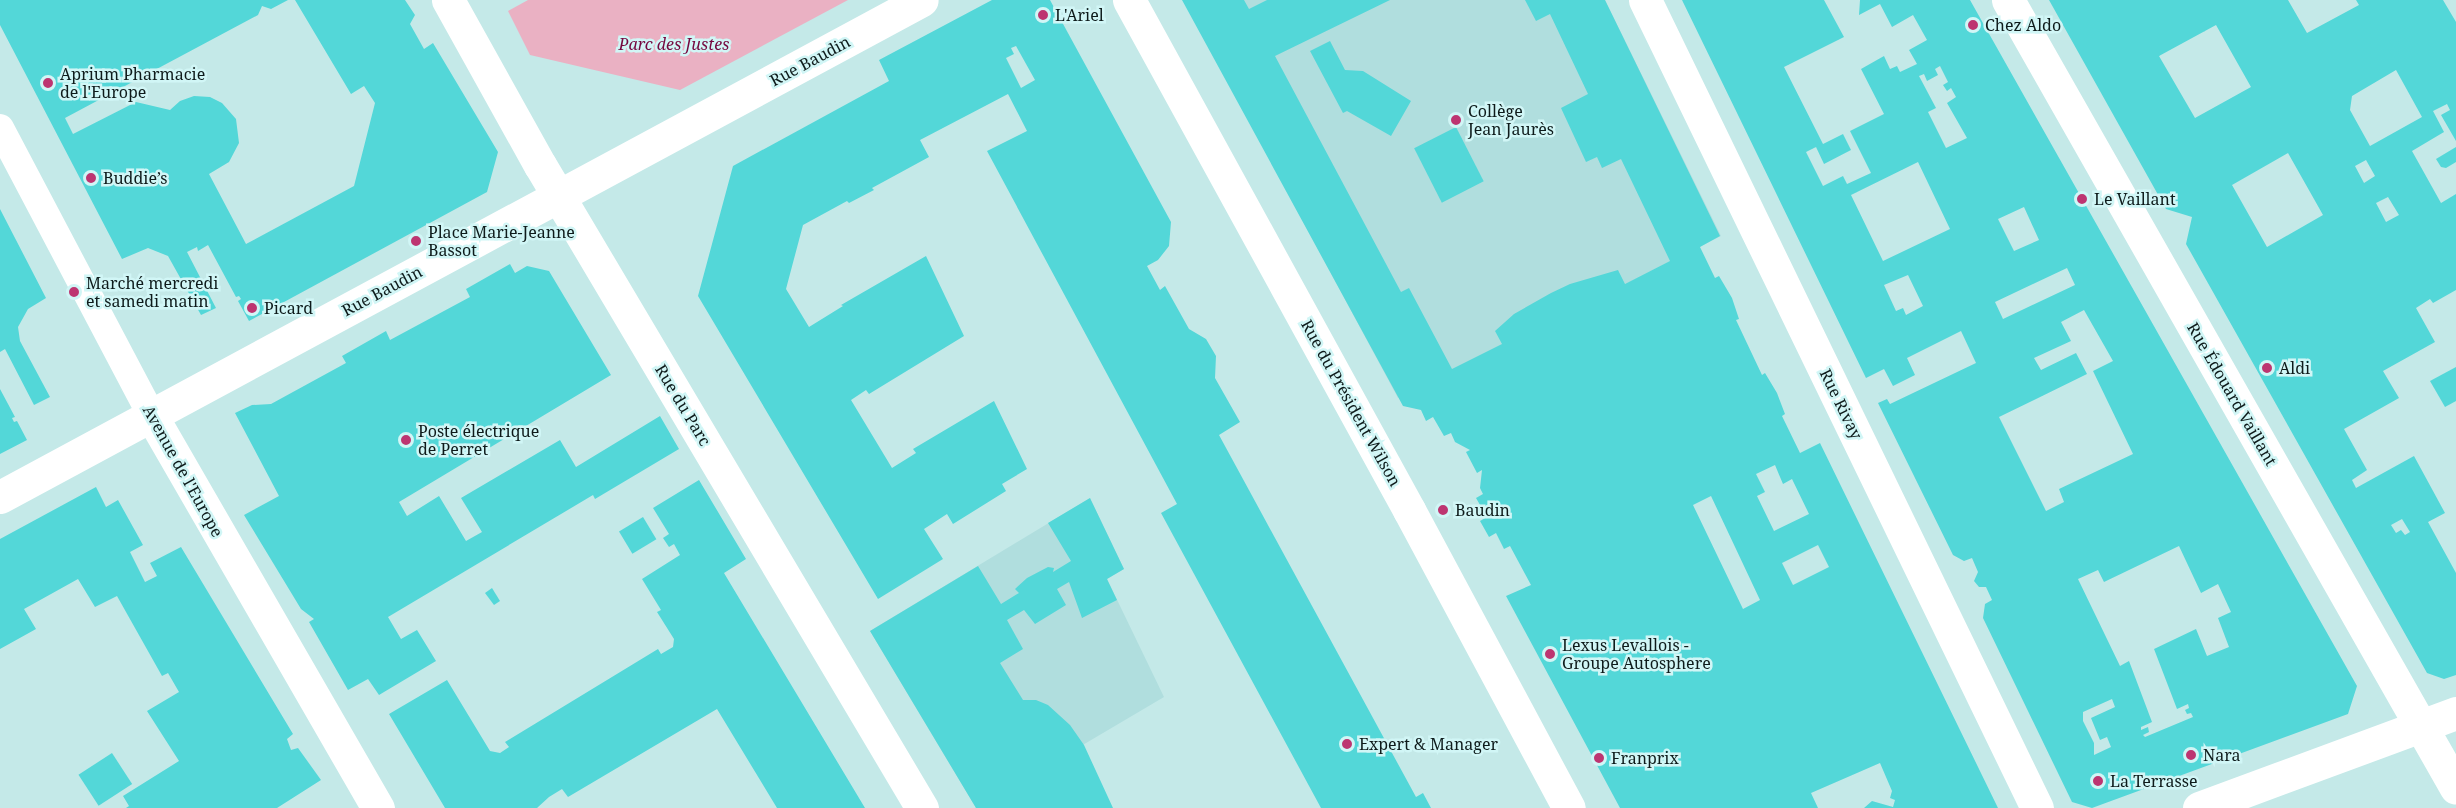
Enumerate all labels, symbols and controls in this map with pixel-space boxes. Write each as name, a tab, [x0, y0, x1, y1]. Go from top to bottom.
place label: L'Ariel	[1055, 5, 1104, 25]
marker: L'Ariel	[1036, 8, 1050, 22]
place label: Chez Aldo	[1985, 15, 2061, 35]
marker: Chez Aldo	[1966, 18, 1980, 32]
street label: Rue Baudin	[767, 32, 853, 90]
park label: Parc des Justes	[619, 34, 729, 54]
place label: Aprium Pharmacie de l'Europe	[60, 64, 205, 102]
marker: Aprium Pharmacie de l'Europe	[41, 76, 55, 90]
place label: Collège Jean Jaurès	[1468, 101, 1554, 139]
marker: Collège Jean Jaurès	[1449, 113, 1463, 127]
place label: Buddie’s	[103, 168, 167, 188]
marker: Buddie’s	[84, 171, 98, 185]
place label: Le Vaillant	[2094, 189, 2176, 209]
marker: Le Vaillant	[2075, 192, 2089, 206]
place label: Place Marie-Jeanne Bassot	[428, 222, 575, 260]
marker: Place Marie-Jeanne Bassot	[409, 234, 423, 248]
street label: Rue Baudin	[339, 262, 425, 320]
place label: Marché mercredi et samedi matin	[86, 273, 218, 311]
marker: Marché mercredi et samedi matin	[67, 285, 81, 299]
place label: Picard	[264, 298, 313, 318]
marker: Picard	[245, 301, 259, 315]
street label: Rue du Président Wilson	[1297, 316, 1405, 490]
street label: Rue Édouard Vaillant	[2183, 319, 2281, 469]
place label: Aldi	[2279, 358, 2310, 378]
street label: Rue du Parc	[651, 361, 715, 449]
marker: Aldi	[2260, 361, 2274, 375]
street label: Rue Rivay	[1816, 366, 1866, 442]
street label: Avenue de l'Europe	[139, 402, 227, 540]
place label: Poste électrique de Perret	[418, 421, 539, 459]
marker: Poste électrique de Perret	[399, 433, 413, 447]
place label: Baudin	[1455, 500, 1510, 520]
marker: Baudin	[1436, 503, 1450, 517]
place label: Lexus Levallois - Groupe Autosphere	[1562, 635, 1711, 673]
marker: Lexus Levallois - Groupe Autosphere	[1543, 647, 1557, 661]
place label: Expert & Manager	[1359, 734, 1498, 754]
marker: Expert & Manager	[1340, 737, 1354, 751]
place label: Nara	[2203, 745, 2240, 765]
place label: Franprix	[1611, 748, 1679, 768]
marker: Nara	[2184, 748, 2198, 762]
marker: Franprix	[1592, 751, 1606, 765]
place label: La Terrasse	[2110, 771, 2197, 791]
marker: La Terrasse	[2091, 774, 2105, 788]

